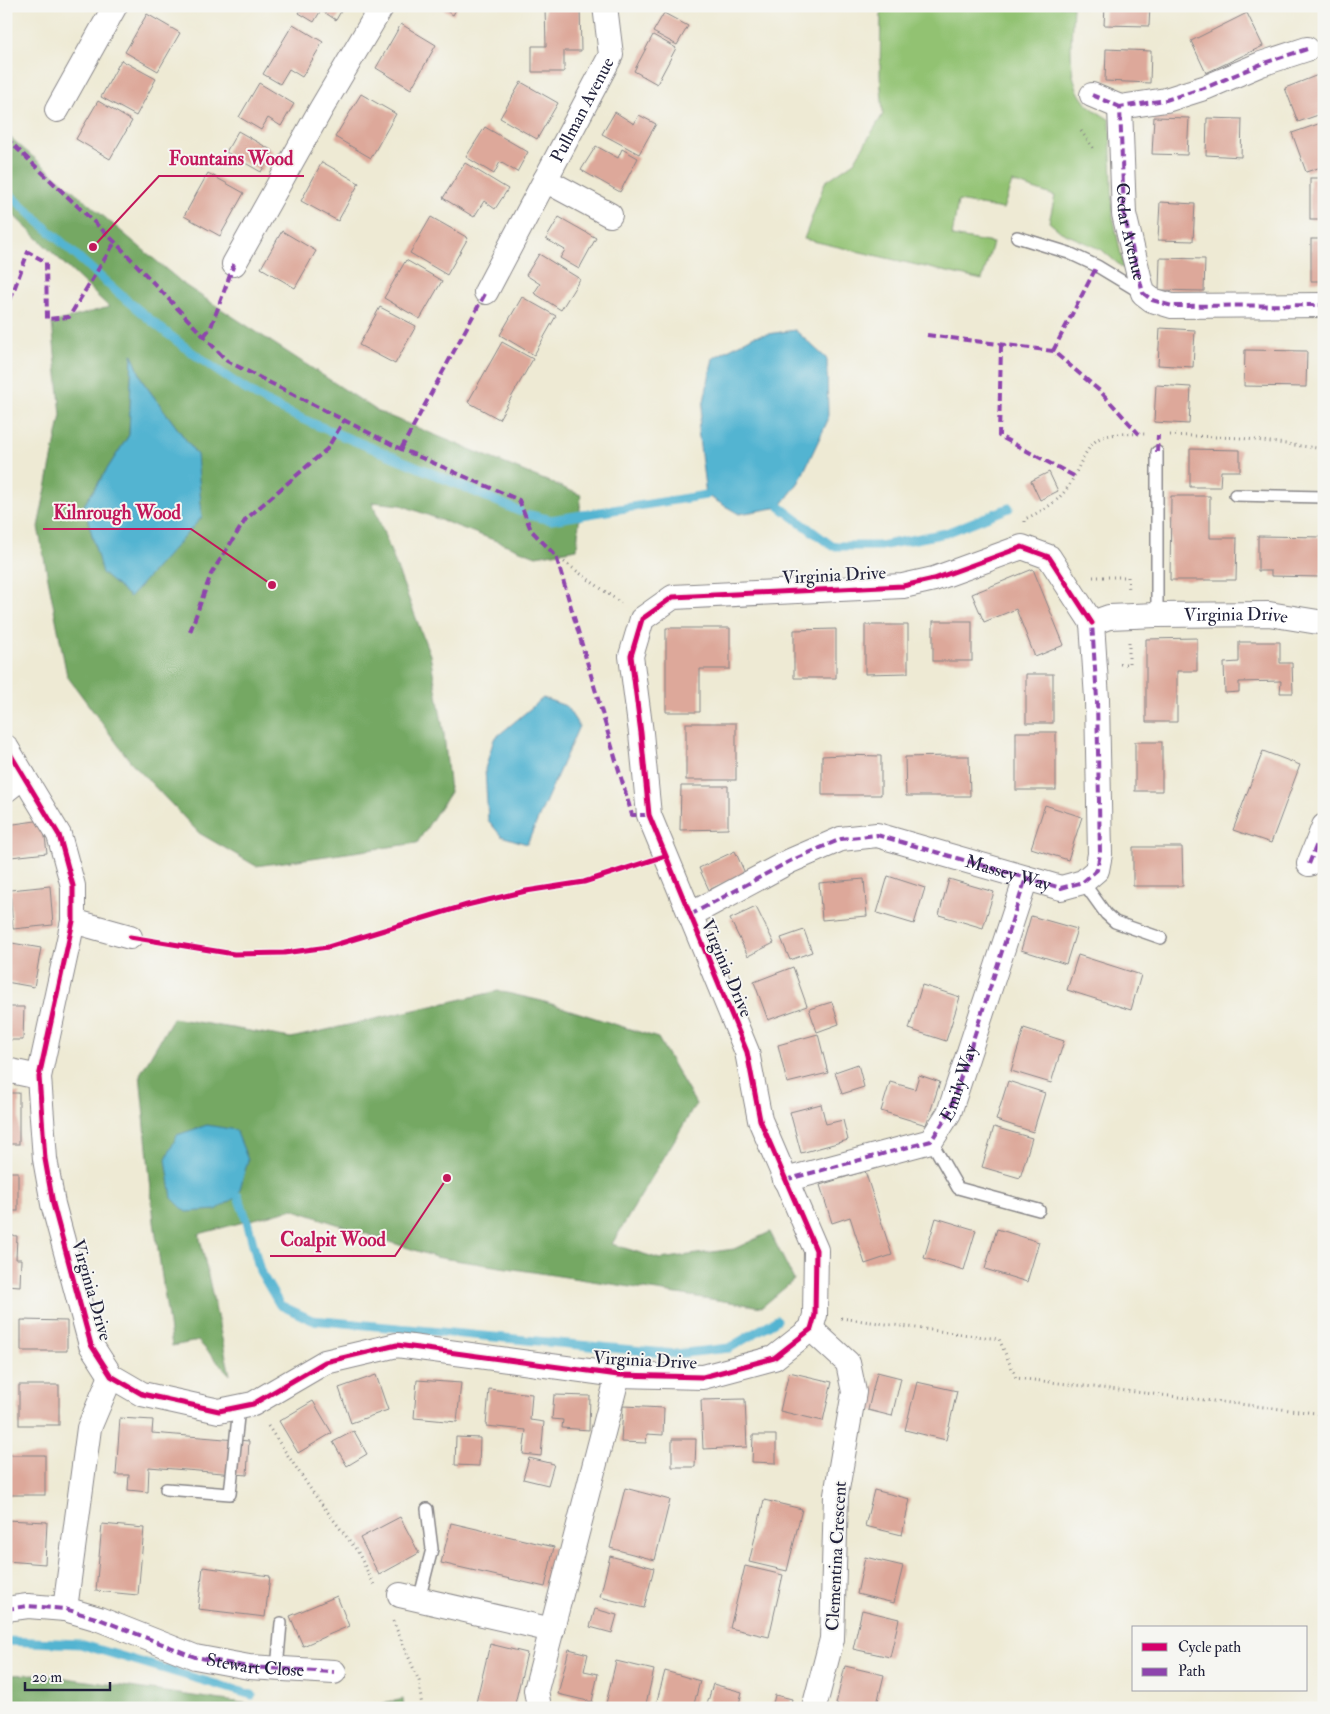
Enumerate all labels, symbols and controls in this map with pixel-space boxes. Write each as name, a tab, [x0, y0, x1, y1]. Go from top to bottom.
street label: Pullman Avenue	[545, 53, 620, 167]
callout: Fountains Wood	[159, 142, 304, 176]
text: Fountains Wood	[169, 147, 294, 171]
street label: Cedar Avenue	[1111, 182, 1151, 284]
callout: Kilnrough Wood	[43, 495, 191, 529]
text: Kilnrough Wood	[53, 501, 181, 526]
street label: Virginia Drive	[781, 561, 887, 590]
street label: Virginia Drive	[1184, 603, 1290, 629]
street label: Massey Way	[963, 850, 1055, 897]
street label: Virginia Drive	[696, 916, 758, 1021]
street label: Emily Way	[935, 1041, 983, 1127]
callout: Coalpit Wood	[270, 1222, 395, 1256]
text: Coalpit Wood	[280, 1228, 386, 1253]
street label: Virginia Drive	[66, 1237, 117, 1344]
street label: Virginia Drive	[592, 1346, 698, 1375]
street label: Clementina Crescent	[821, 1480, 852, 1632]
legend	[1132, 1626, 1308, 1692]
text: Cycle path	[1178, 1638, 1241, 1658]
street label: Stewart Close	[204, 1648, 305, 1682]
scale bar	[25, 1659, 110, 1691]
text: Path	[1178, 1662, 1205, 1681]
text: 20 m	[32, 1668, 62, 1687]

